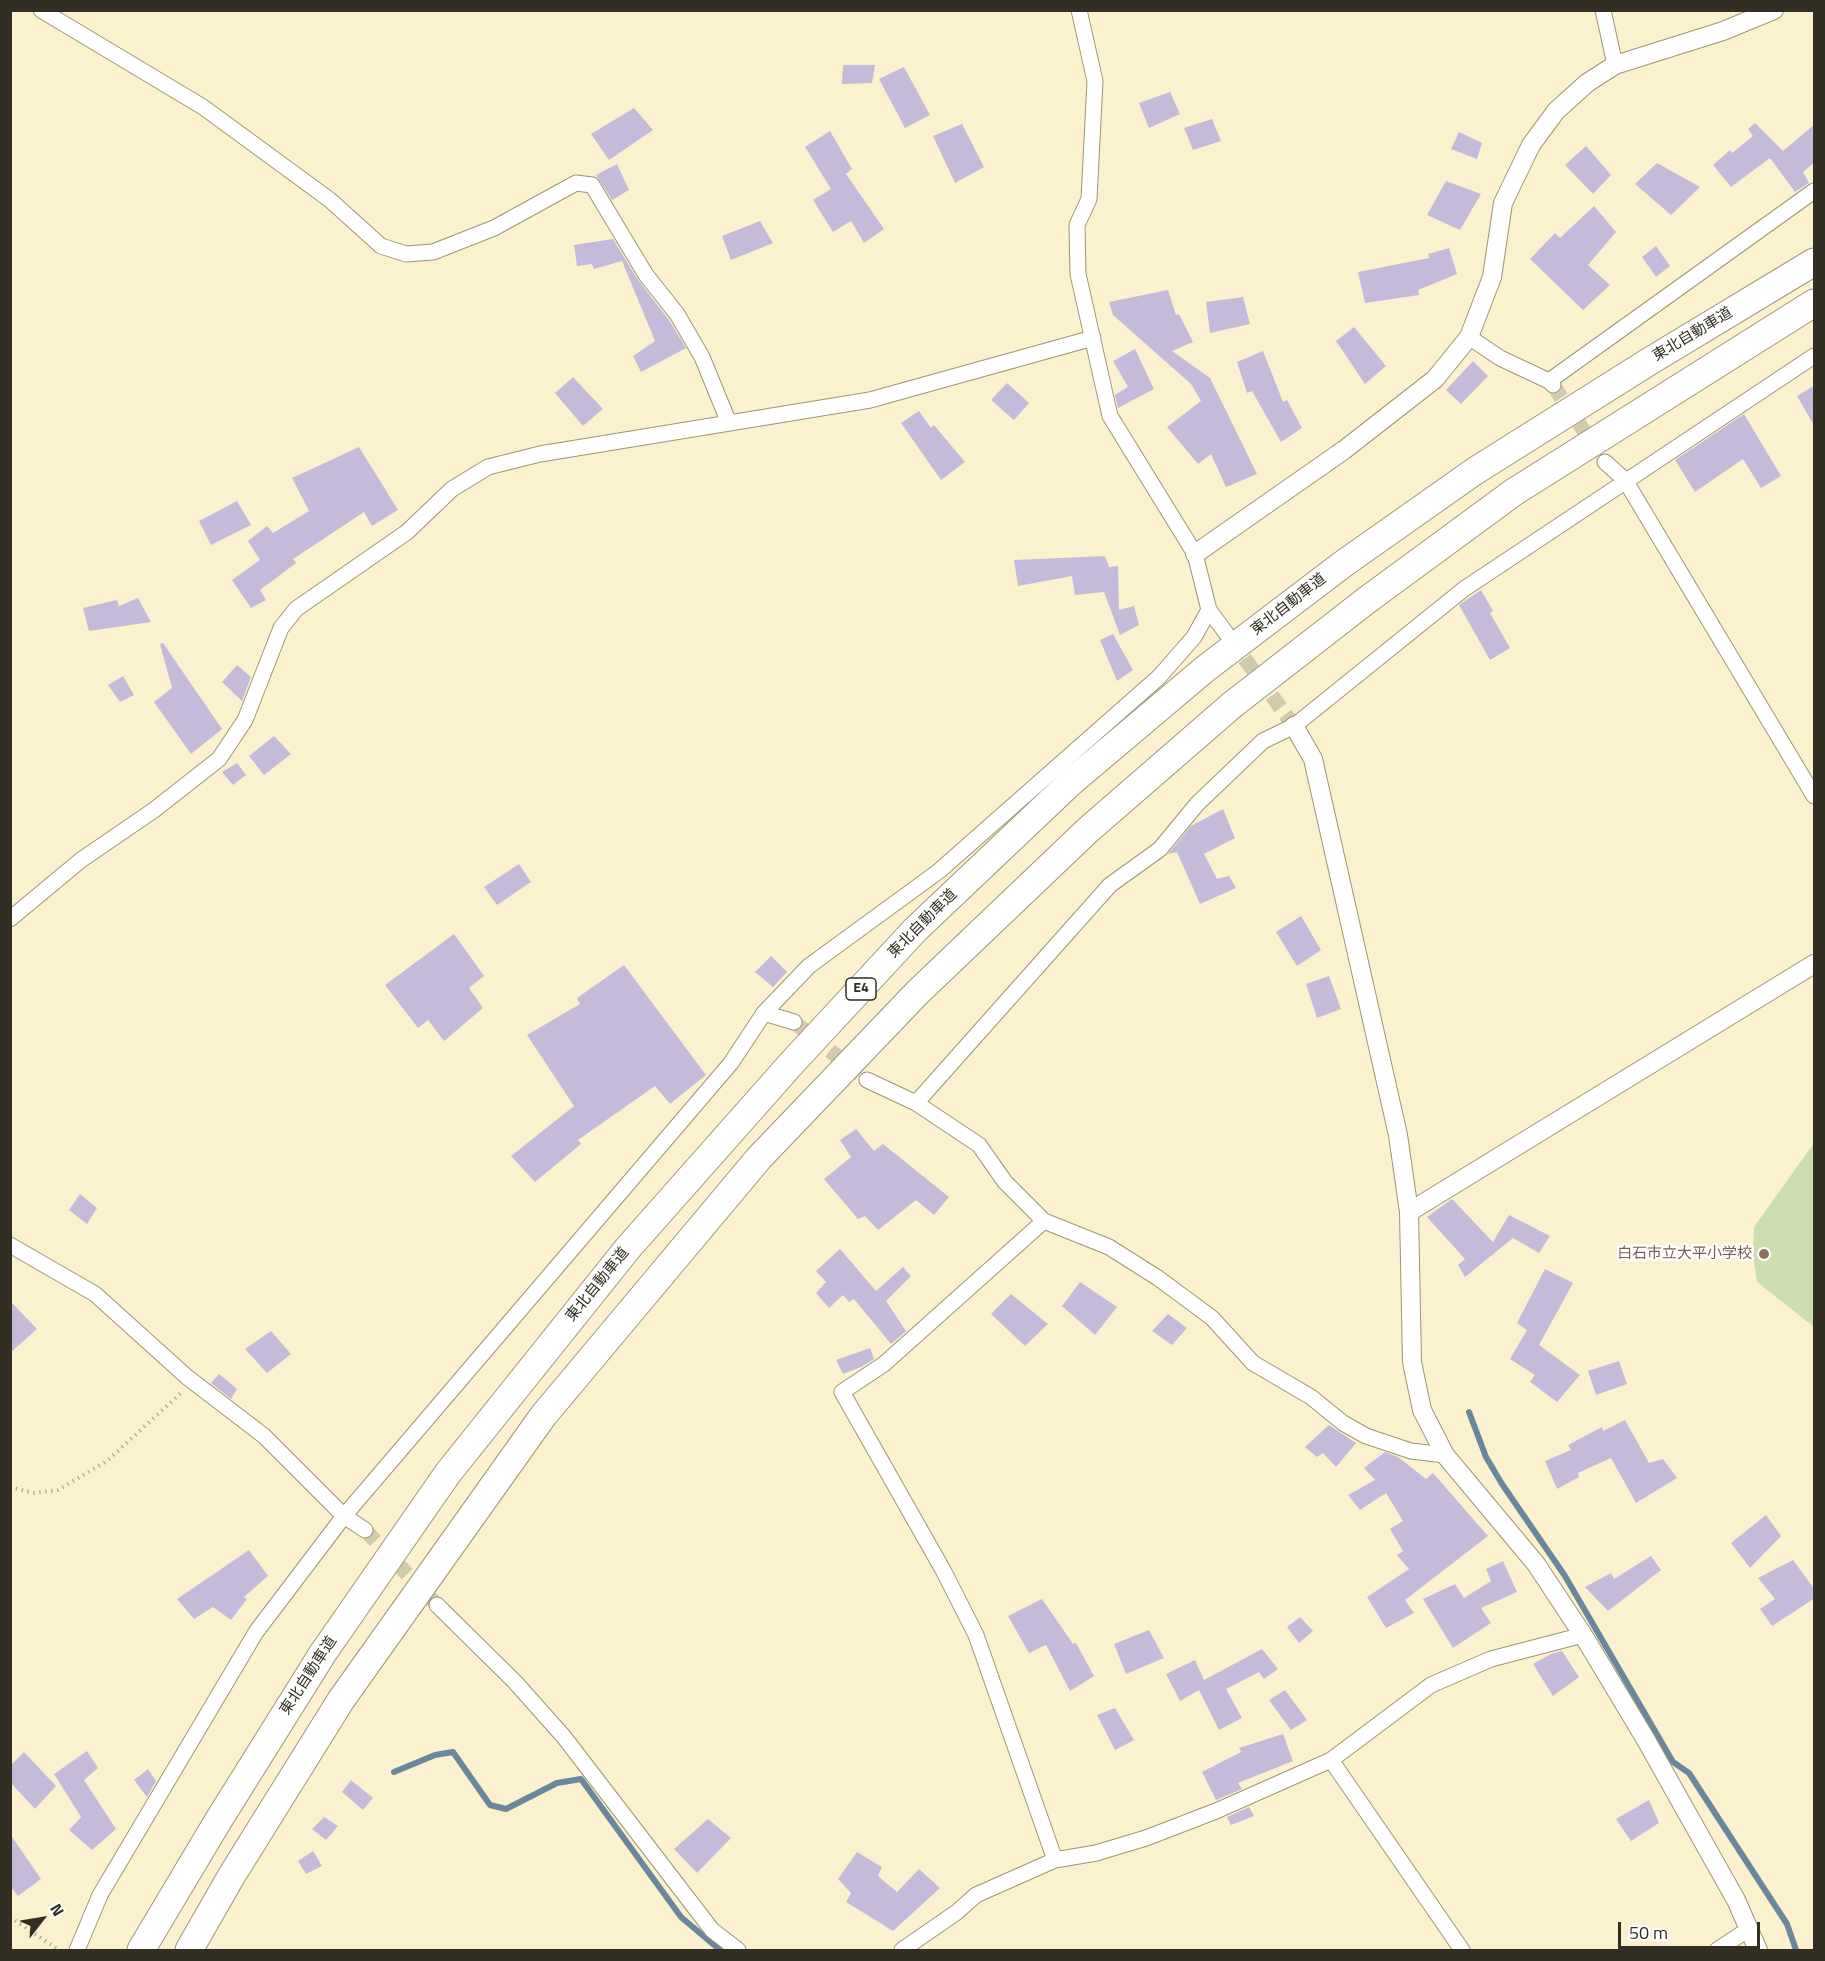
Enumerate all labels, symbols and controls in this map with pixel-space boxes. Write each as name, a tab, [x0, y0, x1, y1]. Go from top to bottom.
street label: 東北自動車道	[1650, 304, 1736, 366]
street label: 東北自動車道	[1248, 570, 1330, 640]
street label: 東北自動車道	[885, 886, 961, 962]
road number: E4	[846, 978, 876, 1000]
street label: 東北自動車道	[563, 1244, 633, 1326]
place label: 白石市立大平小学校	[1617, 1245, 1752, 1263]
marker: 白石市立大平小学校	[1757, 1247, 1771, 1261]
street label: 東北自動車道	[277, 1633, 341, 1719]
north arrow	[12, 1889, 72, 1949]
text: N	[44, 1899, 71, 1921]
scale bar	[1621, 1910, 1764, 1948]
text: 50 m	[1629, 1919, 1668, 1946]

